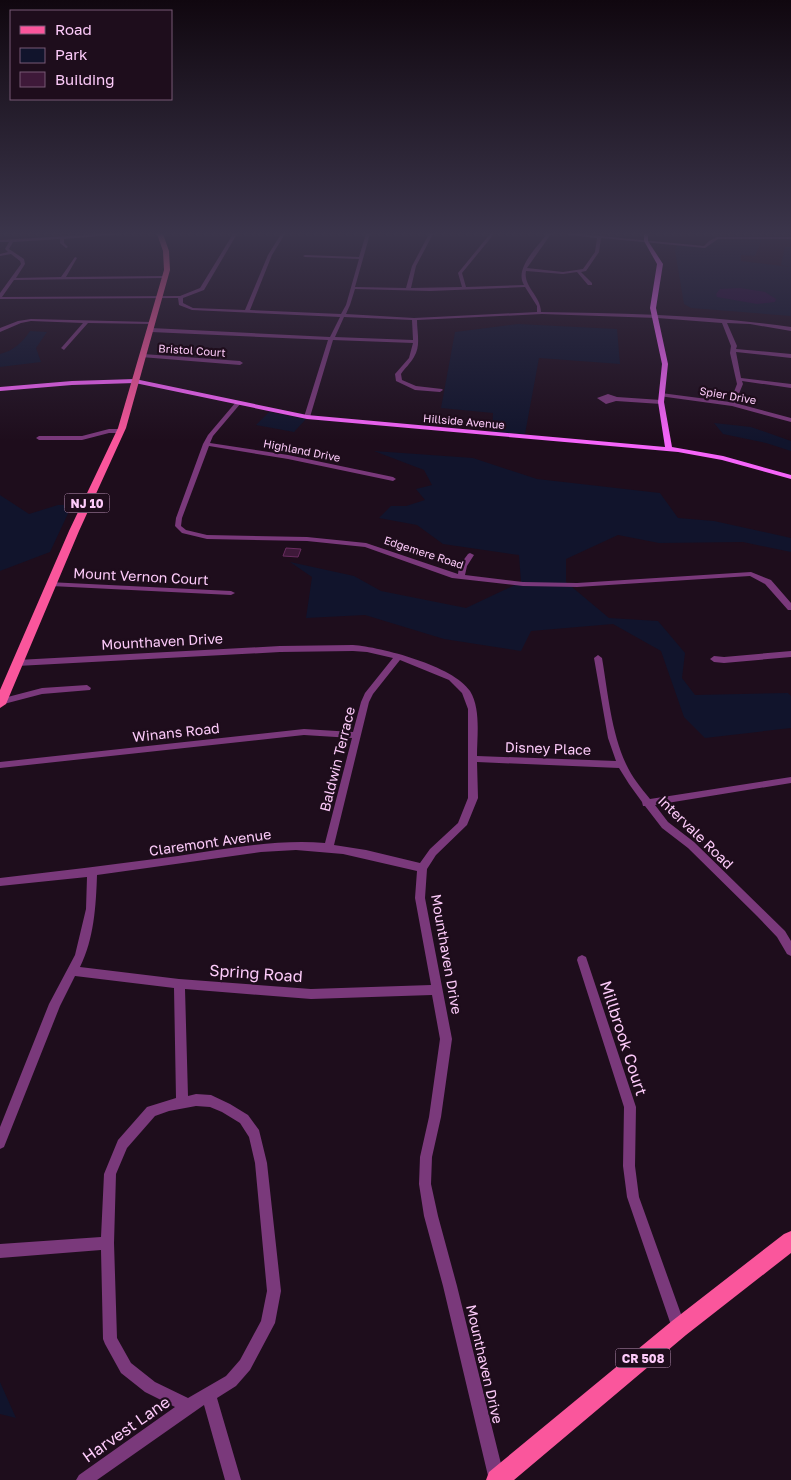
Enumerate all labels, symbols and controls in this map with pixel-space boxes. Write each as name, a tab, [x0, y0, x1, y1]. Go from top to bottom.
legend	[10, 10, 172, 100]
text: Road	[55, 20, 92, 38]
text: Park	[55, 45, 88, 63]
text: Building	[55, 70, 115, 88]
street label: Bristol Court	[158, 341, 226, 359]
street label: Spier Drive	[699, 384, 757, 406]
street label: Hillside Avenue	[423, 411, 505, 431]
street label: Highland Drive	[262, 436, 342, 464]
road number: NJ 10	[64, 493, 110, 512]
street label: Edgemere Road	[383, 533, 465, 571]
street label: Mount Vernon Court	[73, 564, 209, 588]
street label: Mounthaven Drive	[101, 629, 223, 653]
street label: Baldwin Terrace	[316, 705, 358, 813]
street label: Winans Road	[132, 719, 220, 745]
street label: Disney Place	[505, 738, 591, 758]
street label: Intervale Road	[655, 792, 737, 872]
street label: Claremont Avenue	[148, 825, 272, 859]
street label: Mounthaven Drive	[428, 893, 466, 1015]
street label: Spring Road	[209, 960, 303, 986]
street label: Millbrook Court	[596, 978, 652, 1098]
street label: Mounthaven Drive	[463, 1303, 507, 1425]
road number: CR 508	[616, 1349, 670, 1368]
street label: Harvest Lane	[78, 1392, 174, 1466]

